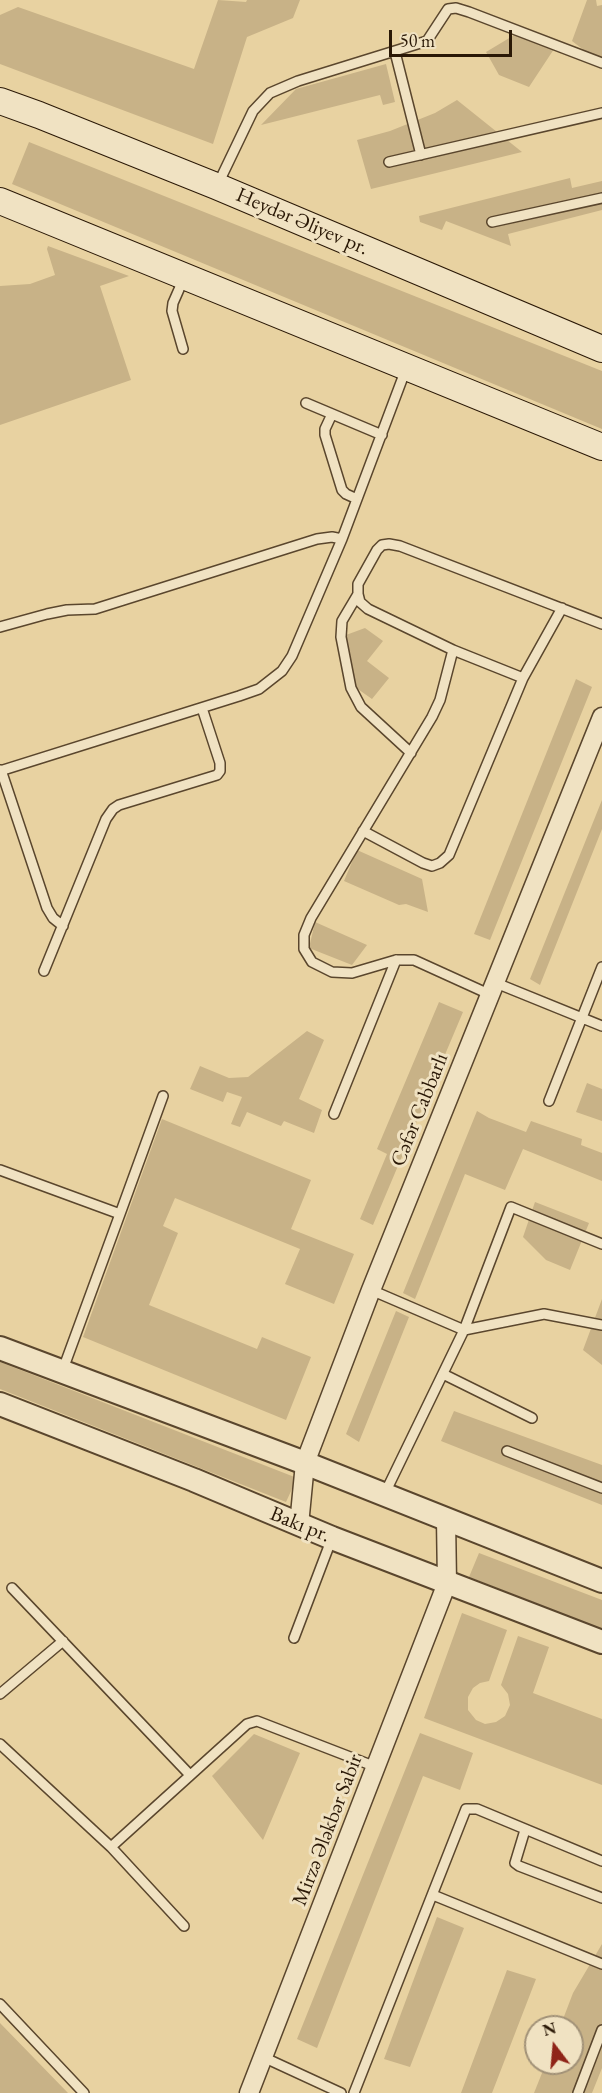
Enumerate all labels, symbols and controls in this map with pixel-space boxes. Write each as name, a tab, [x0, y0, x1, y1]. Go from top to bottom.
scale bar	[392, 18, 515, 56]
text: 50 m	[400, 29, 435, 52]
street label: Heydər Əliyev pr.	[232, 183, 372, 261]
street label: Cəfər Cabbarlı	[386, 1050, 454, 1170]
street label: Bakı pr.	[266, 1502, 334, 1548]
street label: Mirzə Ələkbər Sabir	[287, 1751, 369, 1909]
north arrow	[524, 2015, 584, 2075]
text: N	[540, 2017, 559, 2041]

